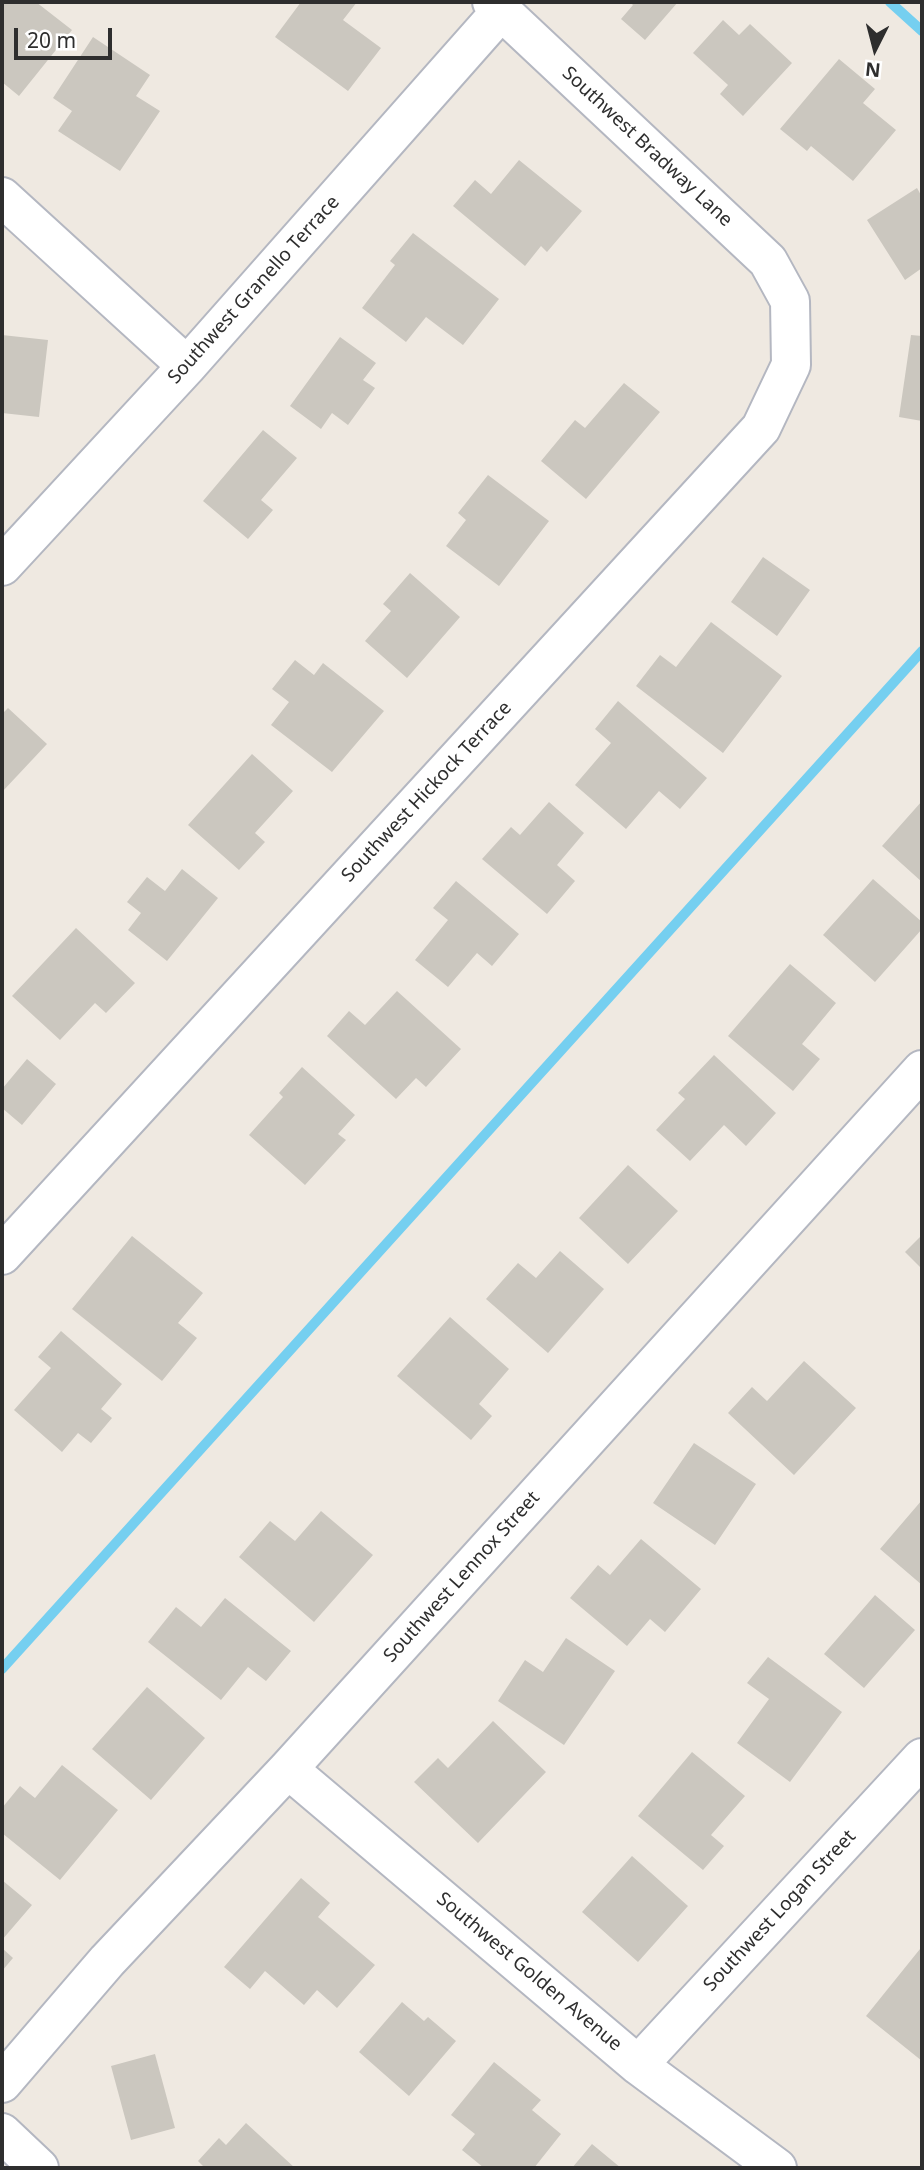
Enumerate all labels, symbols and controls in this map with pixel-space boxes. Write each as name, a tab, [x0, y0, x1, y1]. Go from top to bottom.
scale bar	[18, 14, 116, 58]
north arrow	[840, 14, 910, 84]
text: 20 m	[27, 26, 76, 54]
text: N	[864, 56, 882, 84]
street label: Southwest Bradway Lane	[557, 62, 737, 232]
street label: Southwest Granello Terrace	[163, 191, 345, 389]
street label: Southwest Hickock Terrace	[337, 697, 517, 887]
street label: Southwest Lennox Street	[379, 1487, 545, 1667]
street label: Southwest Logan Street	[699, 1826, 861, 1996]
street label: Southwest Golden Avenue	[432, 1888, 626, 2056]

